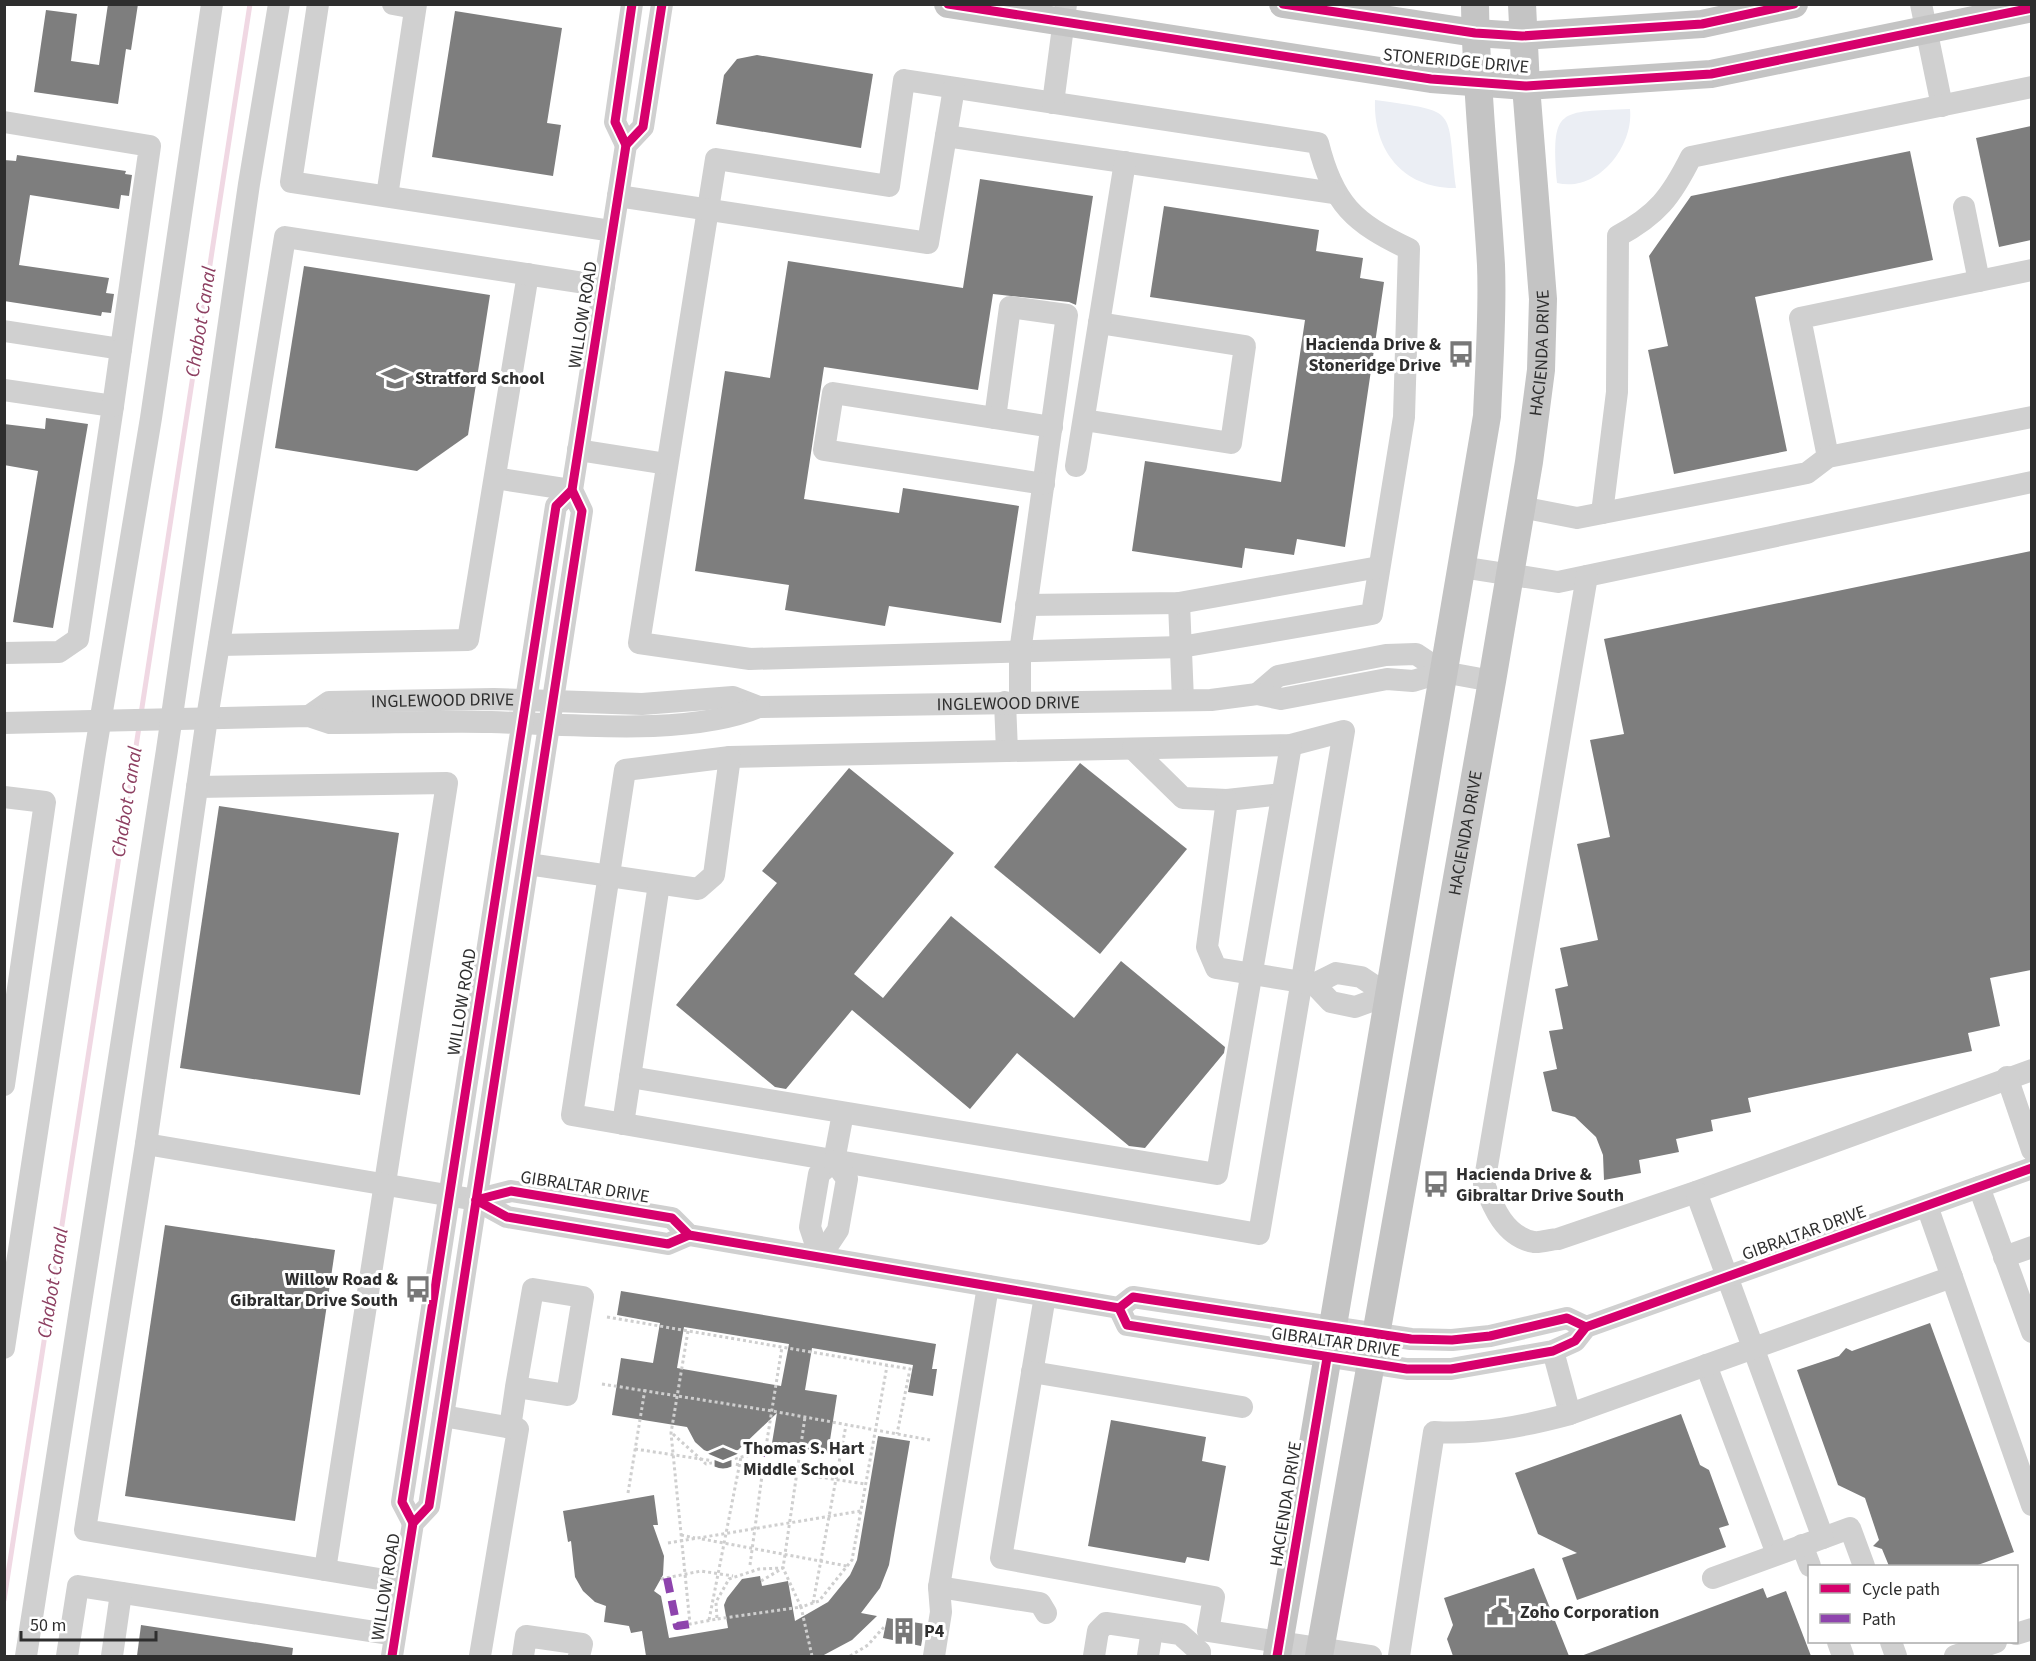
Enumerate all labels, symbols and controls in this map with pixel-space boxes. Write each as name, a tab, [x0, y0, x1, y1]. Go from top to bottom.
street label: STONERIDGE DRIVE	[1382, 42, 1530, 80]
street label: WILLOW ROAD	[562, 260, 604, 370]
water label: Chabot Canal	[178, 265, 224, 379]
street label: HACIENDA DRIVE	[1523, 289, 1556, 418]
place label: Hacienda Drive & Stoneridge Drive	[1305, 332, 1441, 378]
bus stop icon: Hacienda Drive & Stoneridge Drive	[1446, 339, 1476, 369]
school or university icon: Stratford School	[380, 363, 410, 393]
place label: Stratford School	[415, 366, 545, 391]
street label: INGLEWOOD DRIVE	[371, 686, 515, 714]
street label: INGLEWOOD DRIVE	[937, 690, 1080, 717]
water label: Chabot Canal	[104, 745, 150, 859]
street label: HACIENDA DRIVE	[1442, 768, 1488, 897]
street label: WILLOW ROAD	[441, 947, 483, 1057]
place label: Hacienda Drive & Gibraltar Drive South	[1456, 1162, 1624, 1208]
street label: GIBRALTAR DRIVE	[519, 1164, 651, 1210]
bus stop icon: Hacienda Drive & Gibraltar Drive South	[1421, 1169, 1451, 1199]
street label: GIBRALTAR DRIVE	[1738, 1199, 1870, 1267]
water label: Chabot Canal	[30, 1226, 76, 1340]
place label: Willow Road & Gibraltar Drive South	[230, 1267, 398, 1313]
bus stop icon: Willow Road & Gibraltar Drive South	[403, 1274, 433, 1304]
street label: GIBRALTAR DRIVE	[1270, 1321, 1402, 1363]
place label: Thomas S. Hart Middle School	[743, 1436, 865, 1482]
street label: HACIENDA DRIVE	[1264, 1440, 1308, 1568]
school or university icon: Thomas S. Hart Middle School	[708, 1443, 738, 1473]
street label: WILLOW ROAD	[365, 1532, 407, 1642]
legend	[1808, 1565, 2018, 1643]
text: Cycle path	[1862, 1577, 1940, 1602]
public building icon: Zoho Corporation	[1485, 1597, 1515, 1627]
place label: Zoho Corporation	[1520, 1600, 1659, 1625]
scale bar	[21, 1604, 156, 1642]
text: Path	[1862, 1607, 1896, 1632]
text: 50 m	[30, 1613, 66, 1638]
building icon: P4	[889, 1616, 919, 1646]
place label: P4	[924, 1619, 945, 1644]

